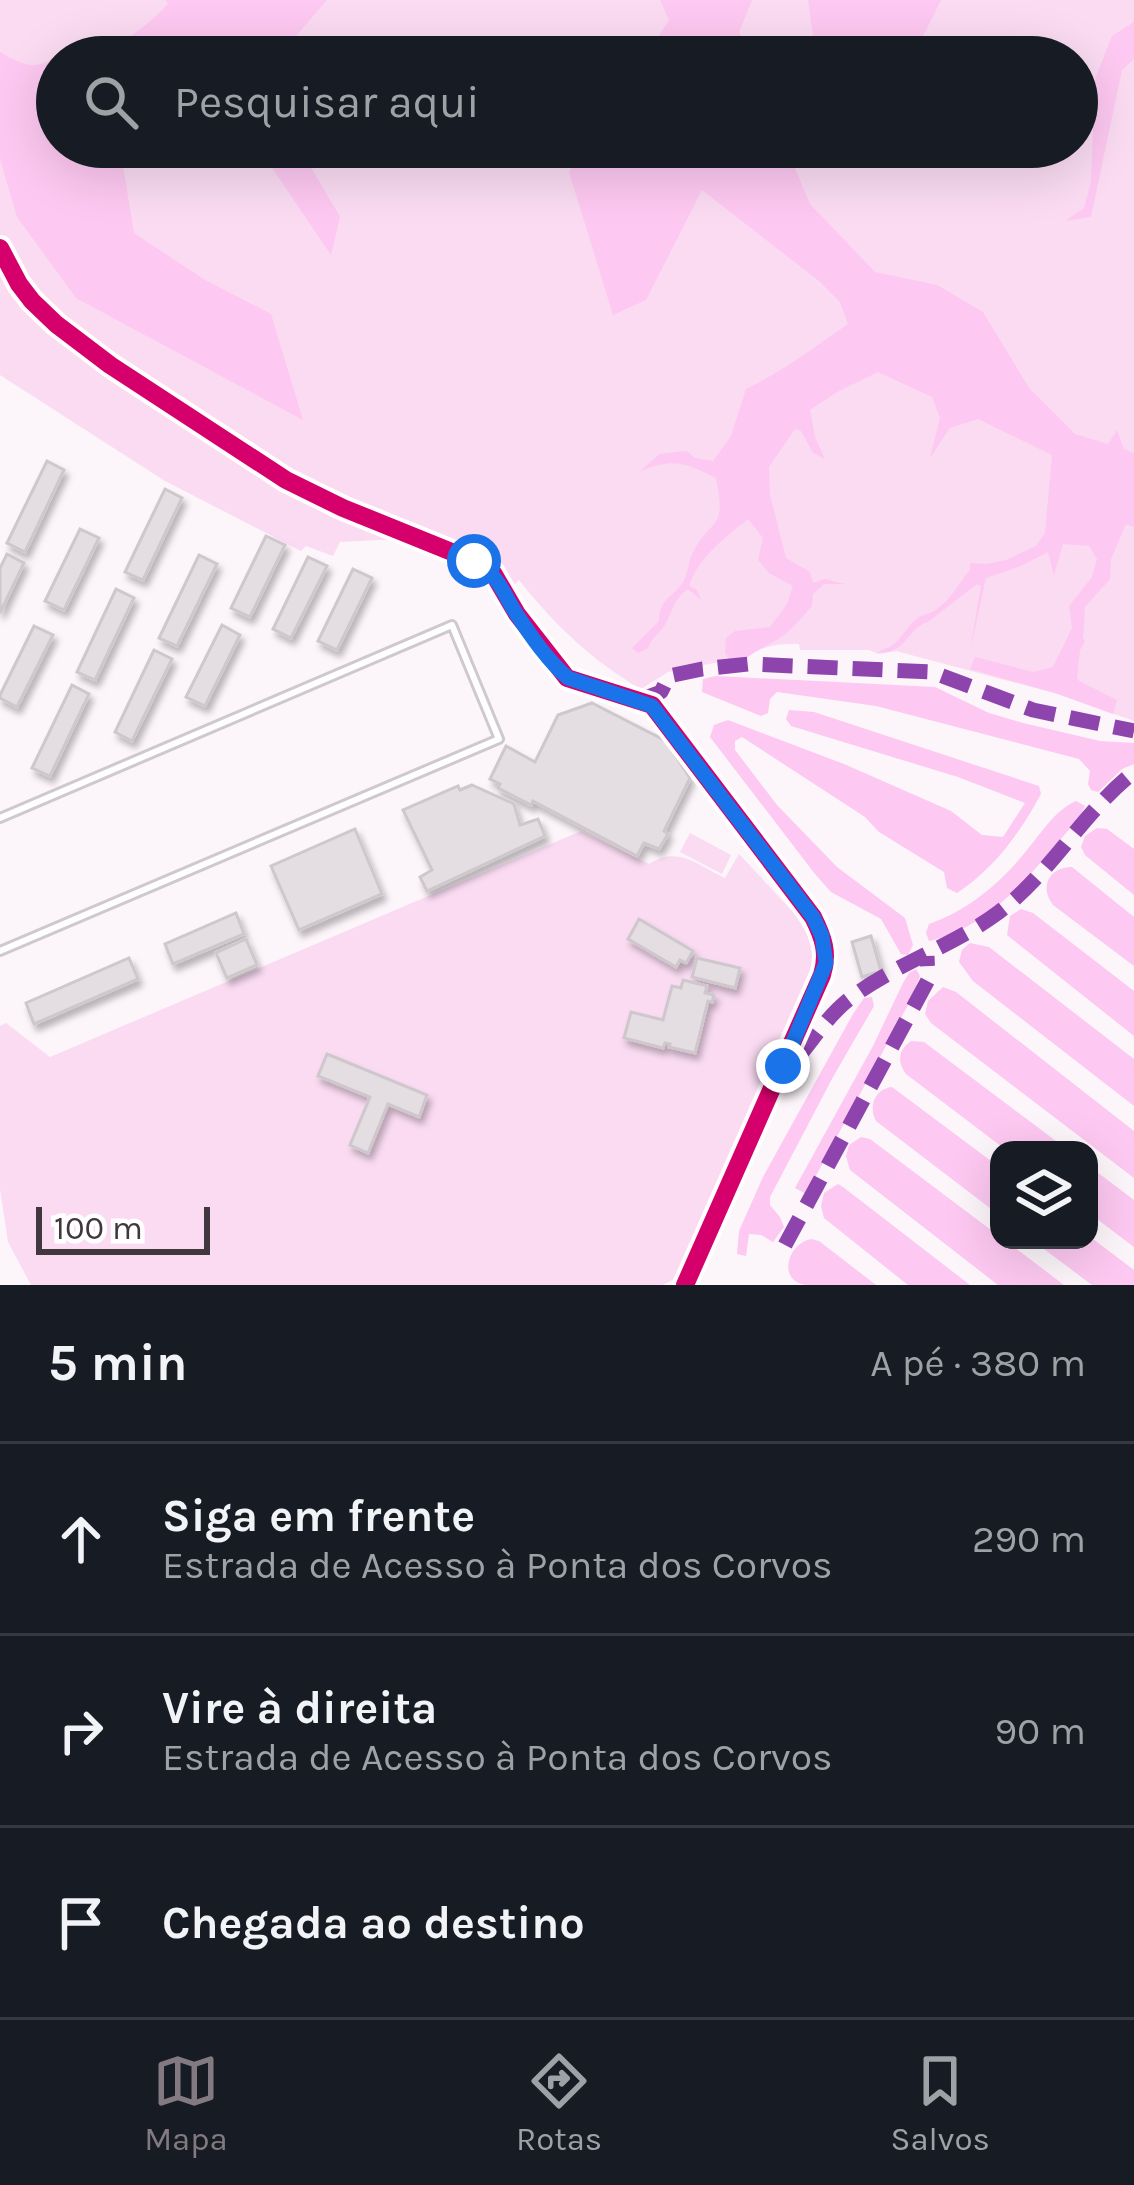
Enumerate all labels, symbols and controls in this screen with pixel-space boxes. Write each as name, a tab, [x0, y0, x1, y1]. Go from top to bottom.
search box	[36, 36, 1098, 168]
icon: search	[78, 69, 144, 135]
text: Pesquisar aqui	[174, 76, 480, 128]
route start	[447, 534, 501, 588]
route end	[756, 1039, 810, 1093]
map controls	[990, 1141, 1098, 1249]
button: layers	[990, 1141, 1098, 1249]
scale bar	[36, 1201, 210, 1254]
text: 100 m	[54, 1209, 143, 1247]
text: 5 min	[48, 1333, 188, 1393]
text: A pé · 380 m	[870, 1340, 1086, 1386]
text: Siga em frente	[162, 1490, 475, 1542]
icon: ahead	[48, 1506, 114, 1572]
text: 290 m	[972, 1516, 1086, 1562]
text: Estrada de Acesso à Ponta dos Corvos	[162, 1542, 832, 1588]
text: Vire à direita	[162, 1682, 437, 1734]
icon: right	[48, 1698, 114, 1764]
text: 90 m	[994, 1708, 1086, 1754]
text: Estrada de Acesso à Ponta dos Corvos	[162, 1734, 832, 1780]
icon: arrive	[48, 1890, 114, 1956]
text: Chegada ao destino	[162, 1897, 585, 1949]
tab: Mapa	[144, 2048, 228, 2158]
tab: Rotas	[516, 2048, 602, 2158]
tab: Salvos	[890, 2048, 990, 2158]

